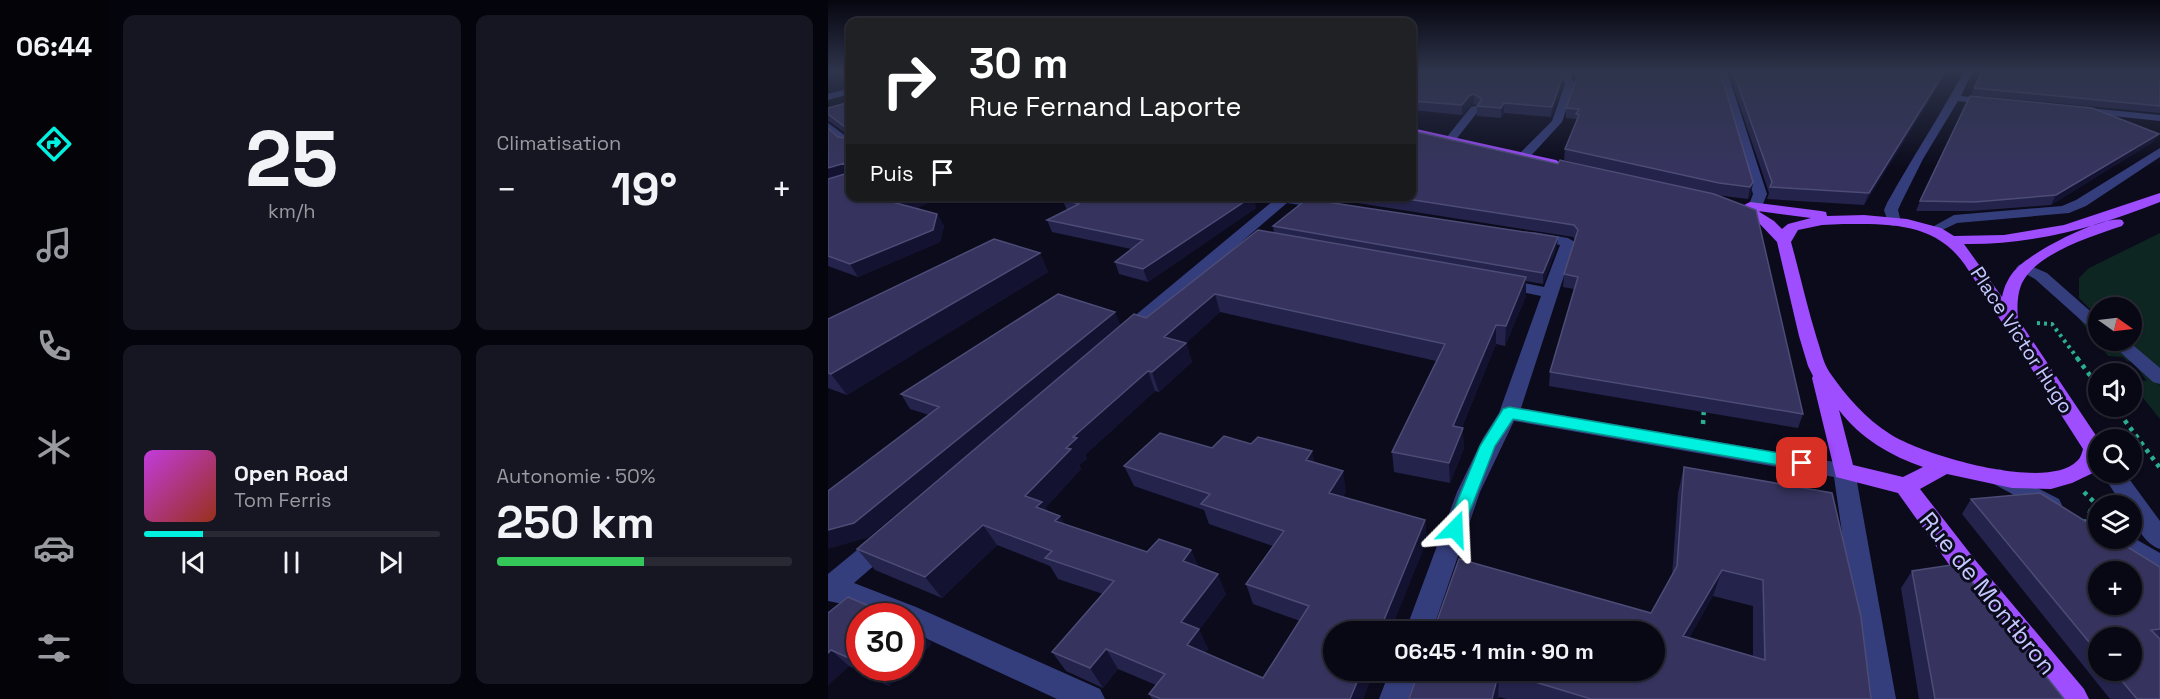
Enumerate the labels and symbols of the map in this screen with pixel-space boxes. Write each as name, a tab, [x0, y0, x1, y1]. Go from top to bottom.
street label: Place Victor Hugo	[1965, 262, 2079, 418]
north arrow	[2088, 297, 2142, 351]
pin	[1776, 437, 1827, 488]
position arrow	[1423, 497, 1487, 561]
street label: Rue de Montbron	[1913, 505, 2063, 681]
speed limit sign: 30	[846, 603, 924, 681]

